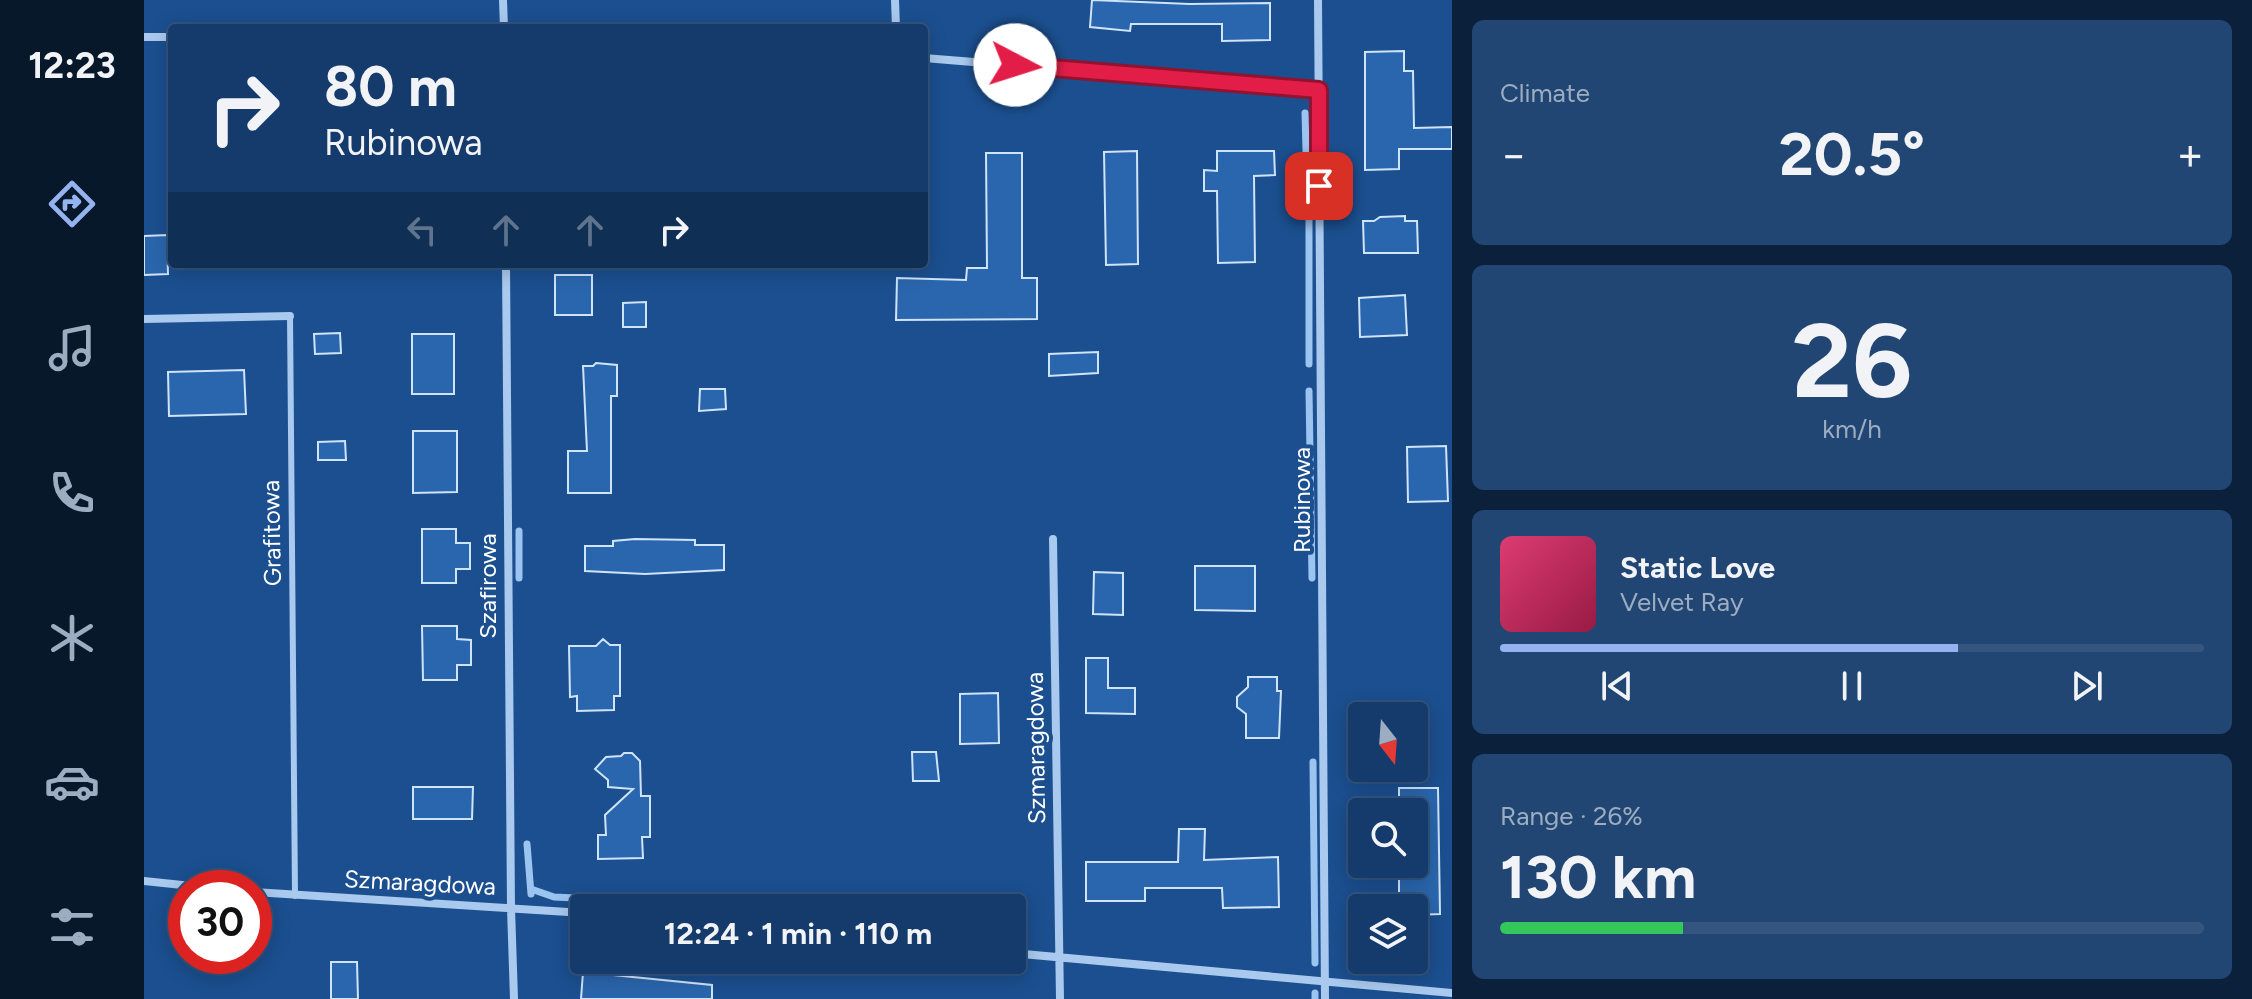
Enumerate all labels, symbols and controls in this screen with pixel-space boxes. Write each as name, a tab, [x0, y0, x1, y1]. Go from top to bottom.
position arrow	[973, 23, 1057, 107]
text: 12:23	[28, 44, 116, 87]
text: 80 m	[324, 53, 457, 120]
icon: right	[192, 56, 296, 160]
text: Climate	[1500, 77, 1590, 109]
text: 20.5°	[1779, 118, 1925, 190]
text: Rubinowa	[324, 121, 483, 164]
text: −	[1500, 128, 1527, 181]
text: +	[2177, 128, 2204, 181]
pin	[1285, 152, 1353, 220]
icon: arrive	[1297, 164, 1341, 208]
icon: directions	[44, 176, 100, 232]
icon: left	[400, 208, 444, 252]
icon: ahead	[484, 208, 528, 252]
icon: ahead	[568, 208, 612, 252]
icon: right	[652, 208, 696, 252]
text: 26	[1792, 298, 1912, 423]
icon: music	[44, 320, 100, 376]
text: km/h	[1822, 413, 1882, 445]
street label: Rubinowa	[1287, 447, 1316, 553]
icon: phone	[44, 465, 100, 521]
street label: Grafitowa	[256, 480, 287, 586]
street label: Szafirowa	[473, 533, 502, 639]
text: Static Love	[1620, 549, 1775, 586]
text: Velvet Ray	[1620, 586, 1744, 618]
icon: climate	[44, 610, 100, 666]
icon: previous	[1595, 664, 1639, 708]
icon: pause	[1830, 664, 1874, 708]
icon: next	[2065, 664, 2109, 708]
street label: Szmaragdowa	[1020, 672, 1051, 824]
north arrow	[1348, 702, 1428, 782]
map controls	[1348, 702, 1428, 974]
icon: car	[44, 754, 100, 810]
button: search	[1348, 798, 1428, 878]
text: Range · 26%	[1500, 800, 1643, 832]
text: 130 km	[1500, 841, 1696, 913]
street label: Szmaragdowa	[343, 864, 497, 901]
speed limit sign: 30	[168, 870, 272, 974]
button: layers	[1348, 894, 1428, 974]
icon: filters	[44, 899, 100, 955]
text: 12:24 · 1 min · 110 m	[664, 915, 932, 952]

